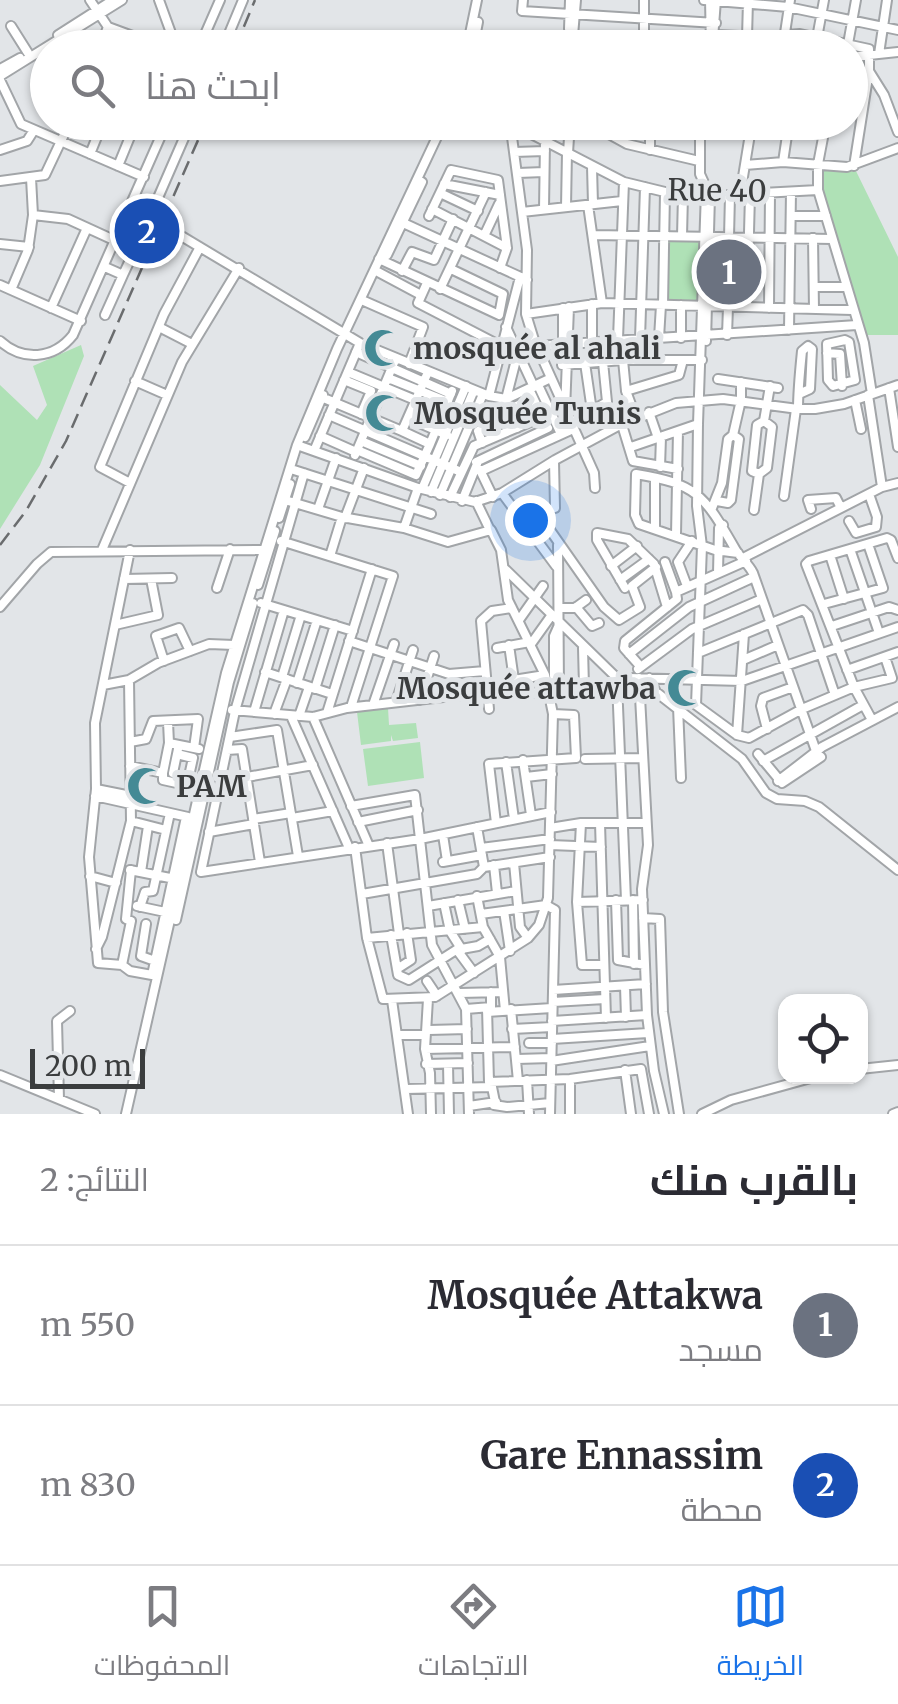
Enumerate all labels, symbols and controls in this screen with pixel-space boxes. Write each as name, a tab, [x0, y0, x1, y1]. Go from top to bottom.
search box	[30, 30, 868, 140]
icon: search	[65, 58, 120, 113]
text: ابحث هنا	[145, 62, 281, 109]
street label: Rue 40	[667, 170, 767, 210]
pin: 2	[114, 194, 180, 268]
pin: 1	[696, 234, 762, 310]
mosque icon: mosquée al ahali	[362, 327, 404, 369]
place label: mosquée al ahali	[413, 329, 661, 367]
mosque icon: Mosquée Tunis	[363, 392, 405, 434]
place label: Mosquée Tunis	[414, 394, 642, 432]
your location	[505, 495, 556, 546]
mosque icon: Mosquée attawba	[665, 667, 707, 709]
place label: Mosquée attawba	[397, 669, 656, 707]
mosque icon: PAM	[125, 765, 167, 807]
place label: PAM	[176, 767, 247, 805]
map controls	[778, 994, 868, 1084]
button: locate	[778, 994, 868, 1084]
scale bar	[30, 1044, 145, 1088]
text: 200 m	[45, 1048, 132, 1084]
text: بالقرب منك	[650, 1154, 858, 1206]
text: النتائج: 2	[40, 1160, 149, 1200]
text: Mosquée Attakwa	[428, 1272, 763, 1319]
text: 550 m	[40, 1305, 135, 1345]
text: 1	[818, 1305, 833, 1345]
text: مسجد	[679, 1330, 763, 1370]
text: Gare Ennassim	[480, 1432, 763, 1479]
text: 830 m	[40, 1465, 136, 1505]
text: 2	[816, 1465, 835, 1505]
text: محطة	[681, 1490, 763, 1530]
tab: المحفوظات	[94, 1579, 230, 1691]
tab: الاتجاهات	[418, 1579, 529, 1691]
tab: الخريطة	[717, 1579, 804, 1691]

